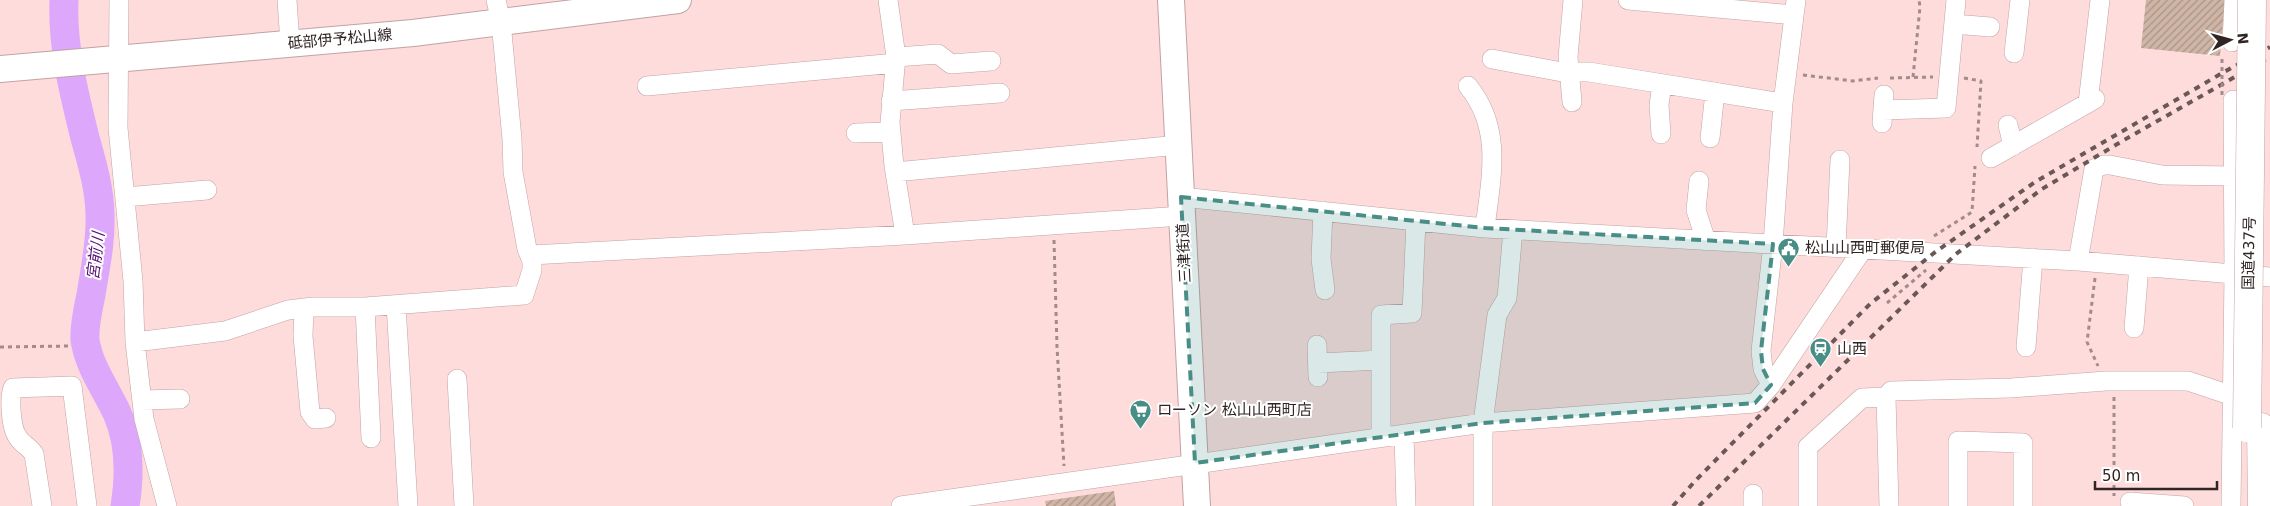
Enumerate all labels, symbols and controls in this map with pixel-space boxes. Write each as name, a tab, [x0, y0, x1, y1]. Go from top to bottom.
north arrow	[2205, 15, 2255, 65]
street label: 砥部伊予松山線	[287, 25, 393, 53]
text: N	[2234, 32, 2251, 45]
street label: 国道437号	[2239, 216, 2259, 290]
street label: 三津街道	[1173, 223, 1195, 283]
water label: 宮前川	[83, 229, 108, 281]
public building icon: 松山山西町郵便局	[1777, 236, 1801, 267]
place label: 松山山西町郵便局	[1805, 239, 1925, 257]
station icon: 山西	[1809, 337, 1833, 368]
place label: 山西	[1837, 340, 1867, 358]
supermarket icon: ローソン 松山山西町店	[1129, 398, 1153, 429]
place label: ローソン 松山山西町店	[1157, 401, 1312, 419]
scale bar	[2095, 458, 2218, 490]
text: 50 m	[2102, 467, 2140, 485]

